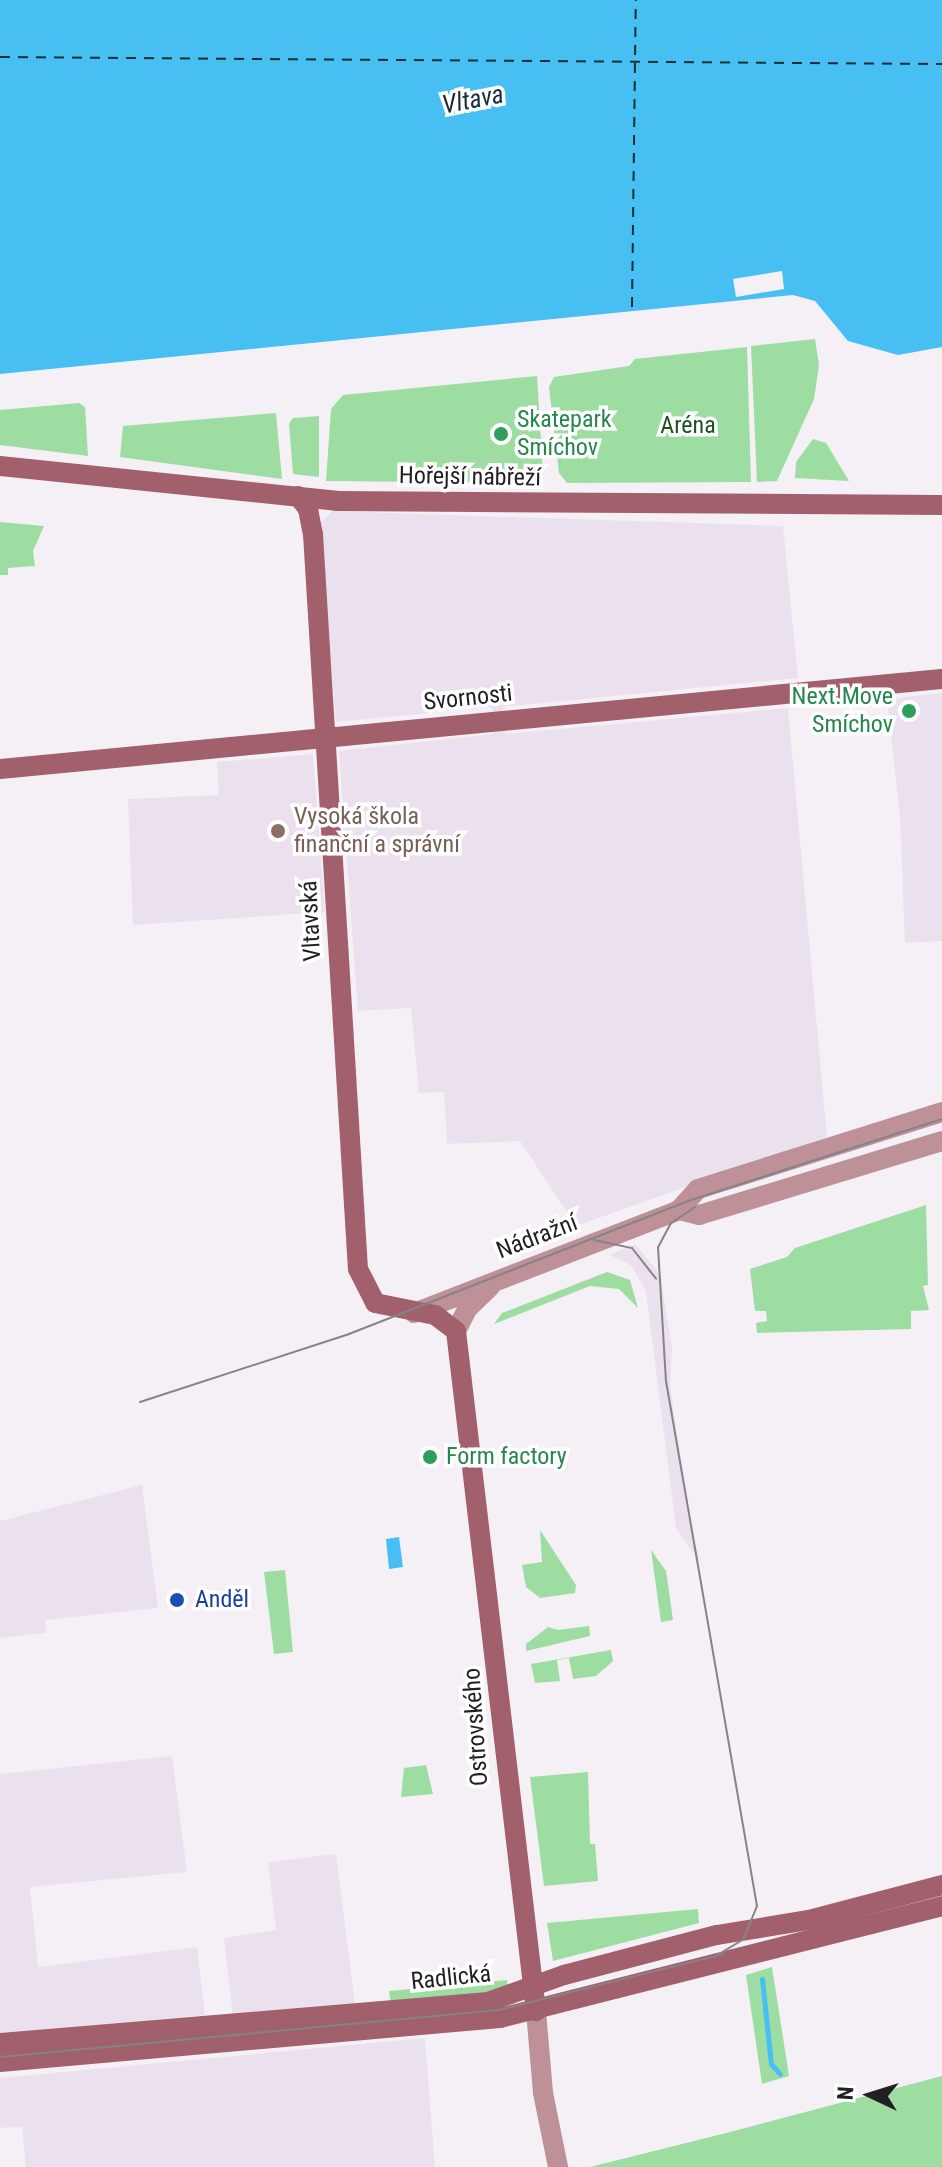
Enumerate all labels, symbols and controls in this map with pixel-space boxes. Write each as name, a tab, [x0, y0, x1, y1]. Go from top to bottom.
water label: Vltava	[440, 79, 506, 121]
place label: Skatepark Smíchov	[517, 406, 612, 462]
park label: Aréna	[660, 412, 716, 440]
marker: Skatepark Smíchov	[492, 425, 510, 443]
street label: Hořejší nábřeží	[399, 461, 541, 493]
street label: Svornosti	[422, 679, 514, 717]
place label: Next.Move Smíchov	[792, 683, 893, 739]
marker: Next.Move Smíchov	[900, 702, 918, 720]
place label: Vysoká škola finanční a správní	[294, 803, 460, 859]
marker: Vysoká škola finanční a správní	[269, 822, 287, 840]
street label: Vltavská	[295, 880, 327, 962]
street label: Nádražní	[492, 1208, 582, 1266]
place label: Form factory	[446, 1443, 567, 1471]
marker: Form factory	[421, 1448, 439, 1466]
place label: Anděl	[195, 1586, 249, 1614]
marker: Anděl	[166, 1589, 188, 1611]
street label: Ostrovského	[458, 1667, 494, 1787]
street label: Radlická	[409, 1959, 493, 1997]
north arrow	[830, 2055, 910, 2135]
text: N	[833, 2086, 858, 2101]

